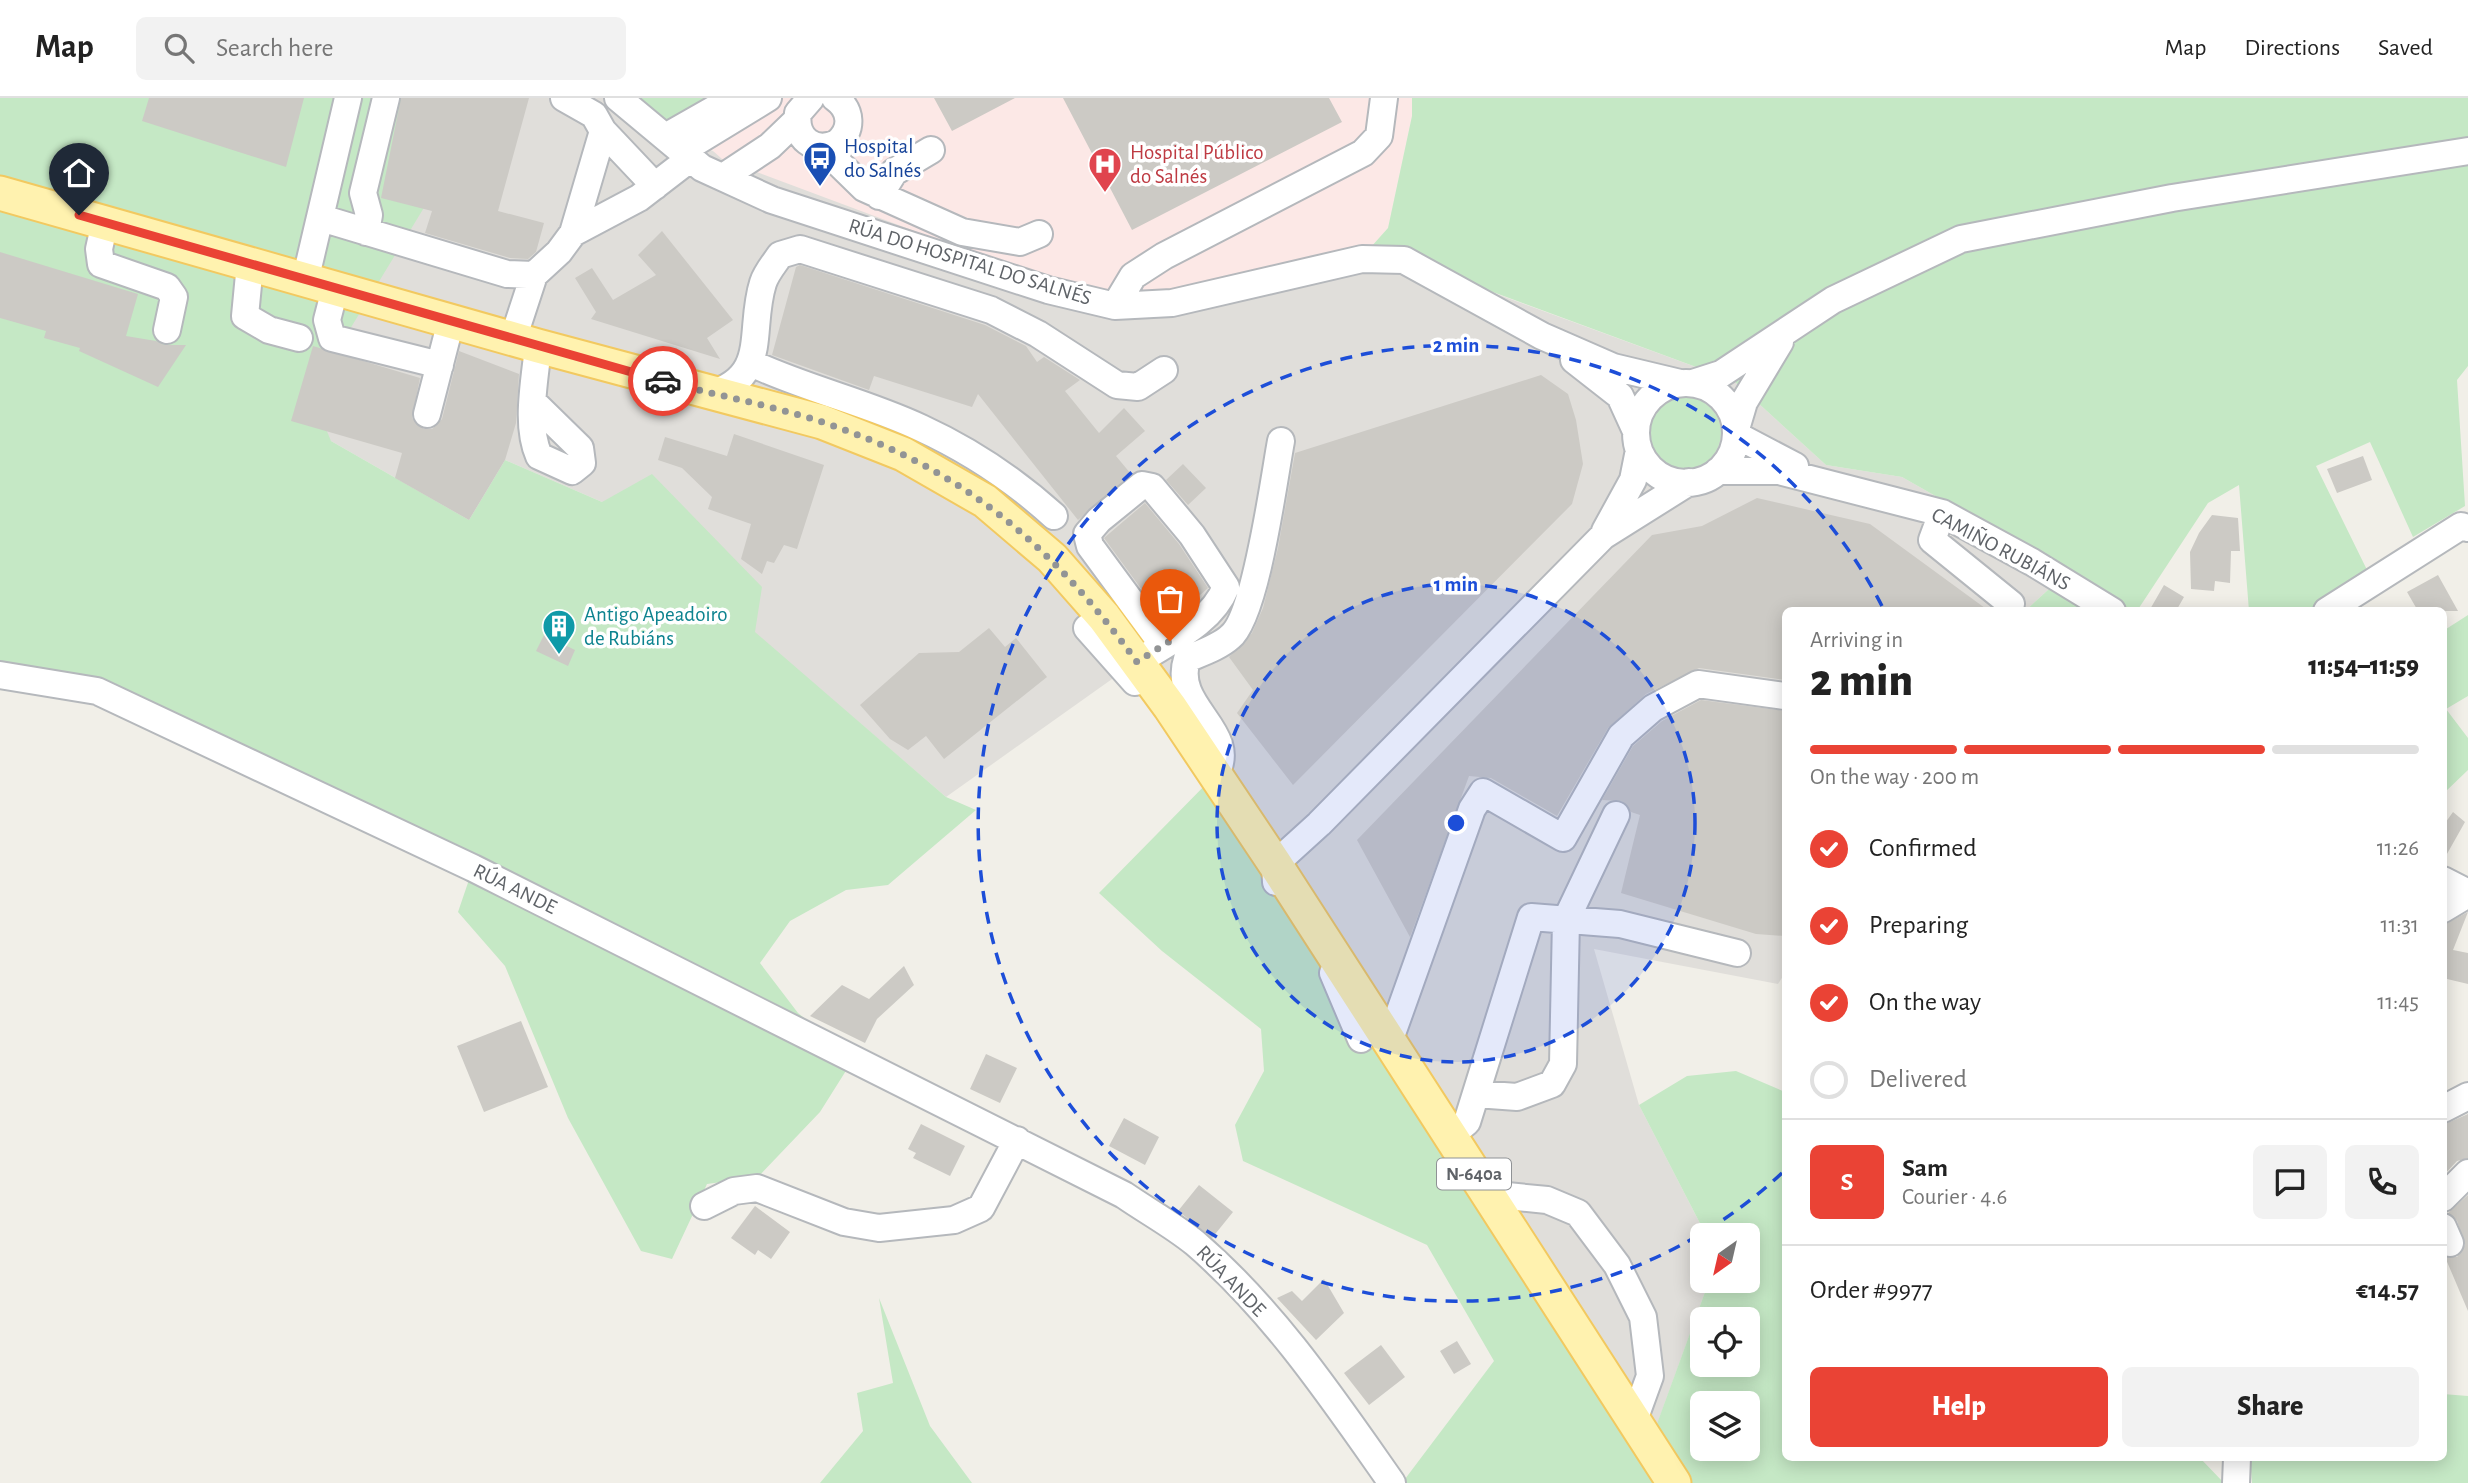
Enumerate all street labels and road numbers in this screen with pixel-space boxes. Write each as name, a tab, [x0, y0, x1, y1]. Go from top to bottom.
street label: RÚA DO HOSPITAL DO SALNÉS	[846, 213, 1094, 309]
street label: CAMIÑO RUBIÁNS	[1928, 502, 2075, 594]
street label: RÚA ANDE	[470, 858, 561, 918]
road number: N-640a	[1437, 1158, 1511, 1190]
street label: RÚA ANDE	[1192, 1240, 1271, 1321]

